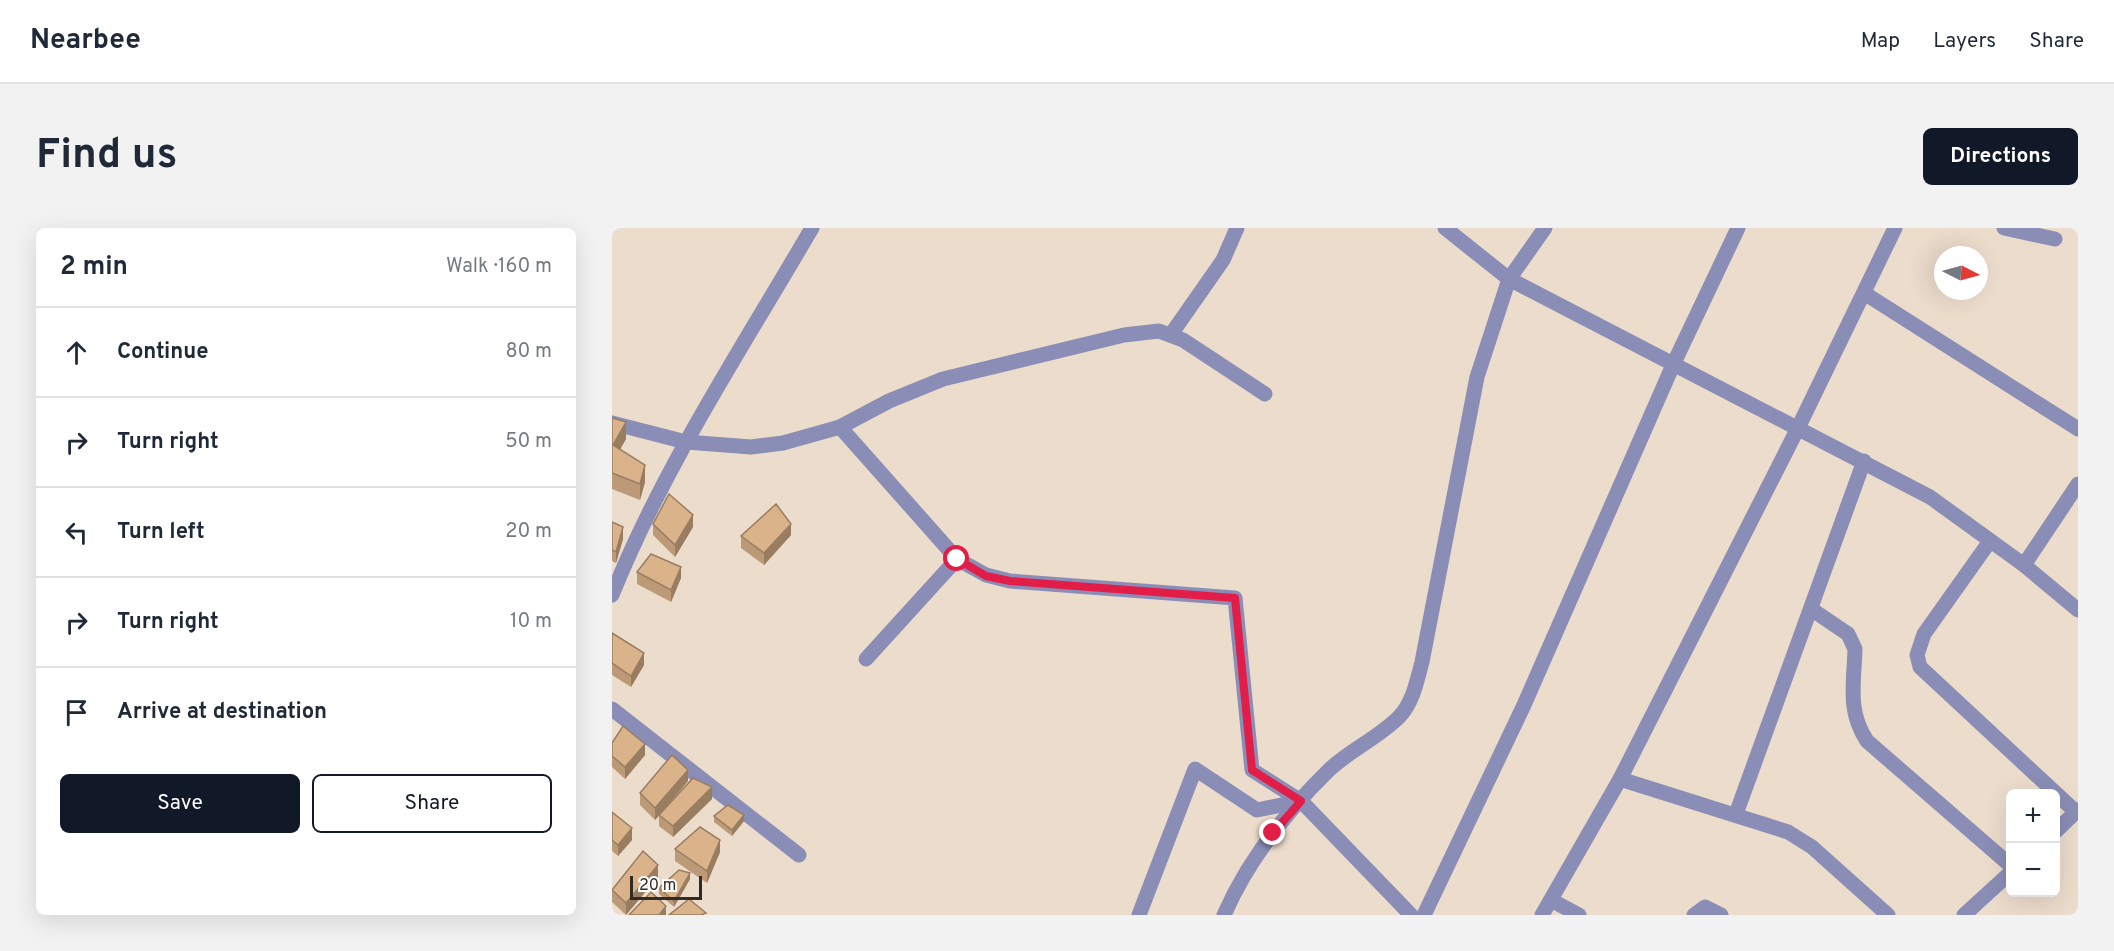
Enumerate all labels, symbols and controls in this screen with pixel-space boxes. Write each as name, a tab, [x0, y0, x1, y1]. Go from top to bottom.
text: Nearbee	[30, 23, 141, 59]
text: Map	[1861, 28, 1900, 55]
text: Layers	[1933, 28, 1996, 55]
text: Share	[2029, 28, 2084, 55]
button: Directions	[1923, 128, 2078, 185]
text: Find us	[36, 130, 177, 183]
north arrow	[1934, 246, 1988, 300]
text: 2 min	[60, 251, 128, 284]
text: Walk · 160 m	[446, 254, 552, 280]
icon: ahead	[60, 336, 93, 369]
text: Continue	[117, 339, 208, 366]
text: 80 m	[506, 339, 552, 365]
icon: right	[60, 426, 93, 459]
text: Turn right	[117, 429, 219, 456]
text: 50 m	[505, 429, 552, 455]
icon: left	[60, 516, 93, 549]
text: Turn left	[117, 519, 205, 546]
text: 20 m	[505, 519, 552, 545]
route start	[943, 545, 969, 571]
icon: right	[60, 606, 93, 639]
text: Turn right	[117, 609, 219, 636]
text: 10 m	[510, 609, 552, 635]
icon: arrive	[60, 696, 93, 729]
text: Arrive at destination	[117, 699, 327, 726]
button: Save	[60, 774, 300, 833]
button: Share	[312, 774, 552, 833]
map controls	[2006, 789, 2060, 897]
button: +	[2006, 789, 2060, 843]
route end	[1259, 819, 1285, 845]
button: −	[2006, 843, 2060, 897]
scale bar	[630, 873, 702, 900]
text: 20 m	[639, 876, 676, 896]

